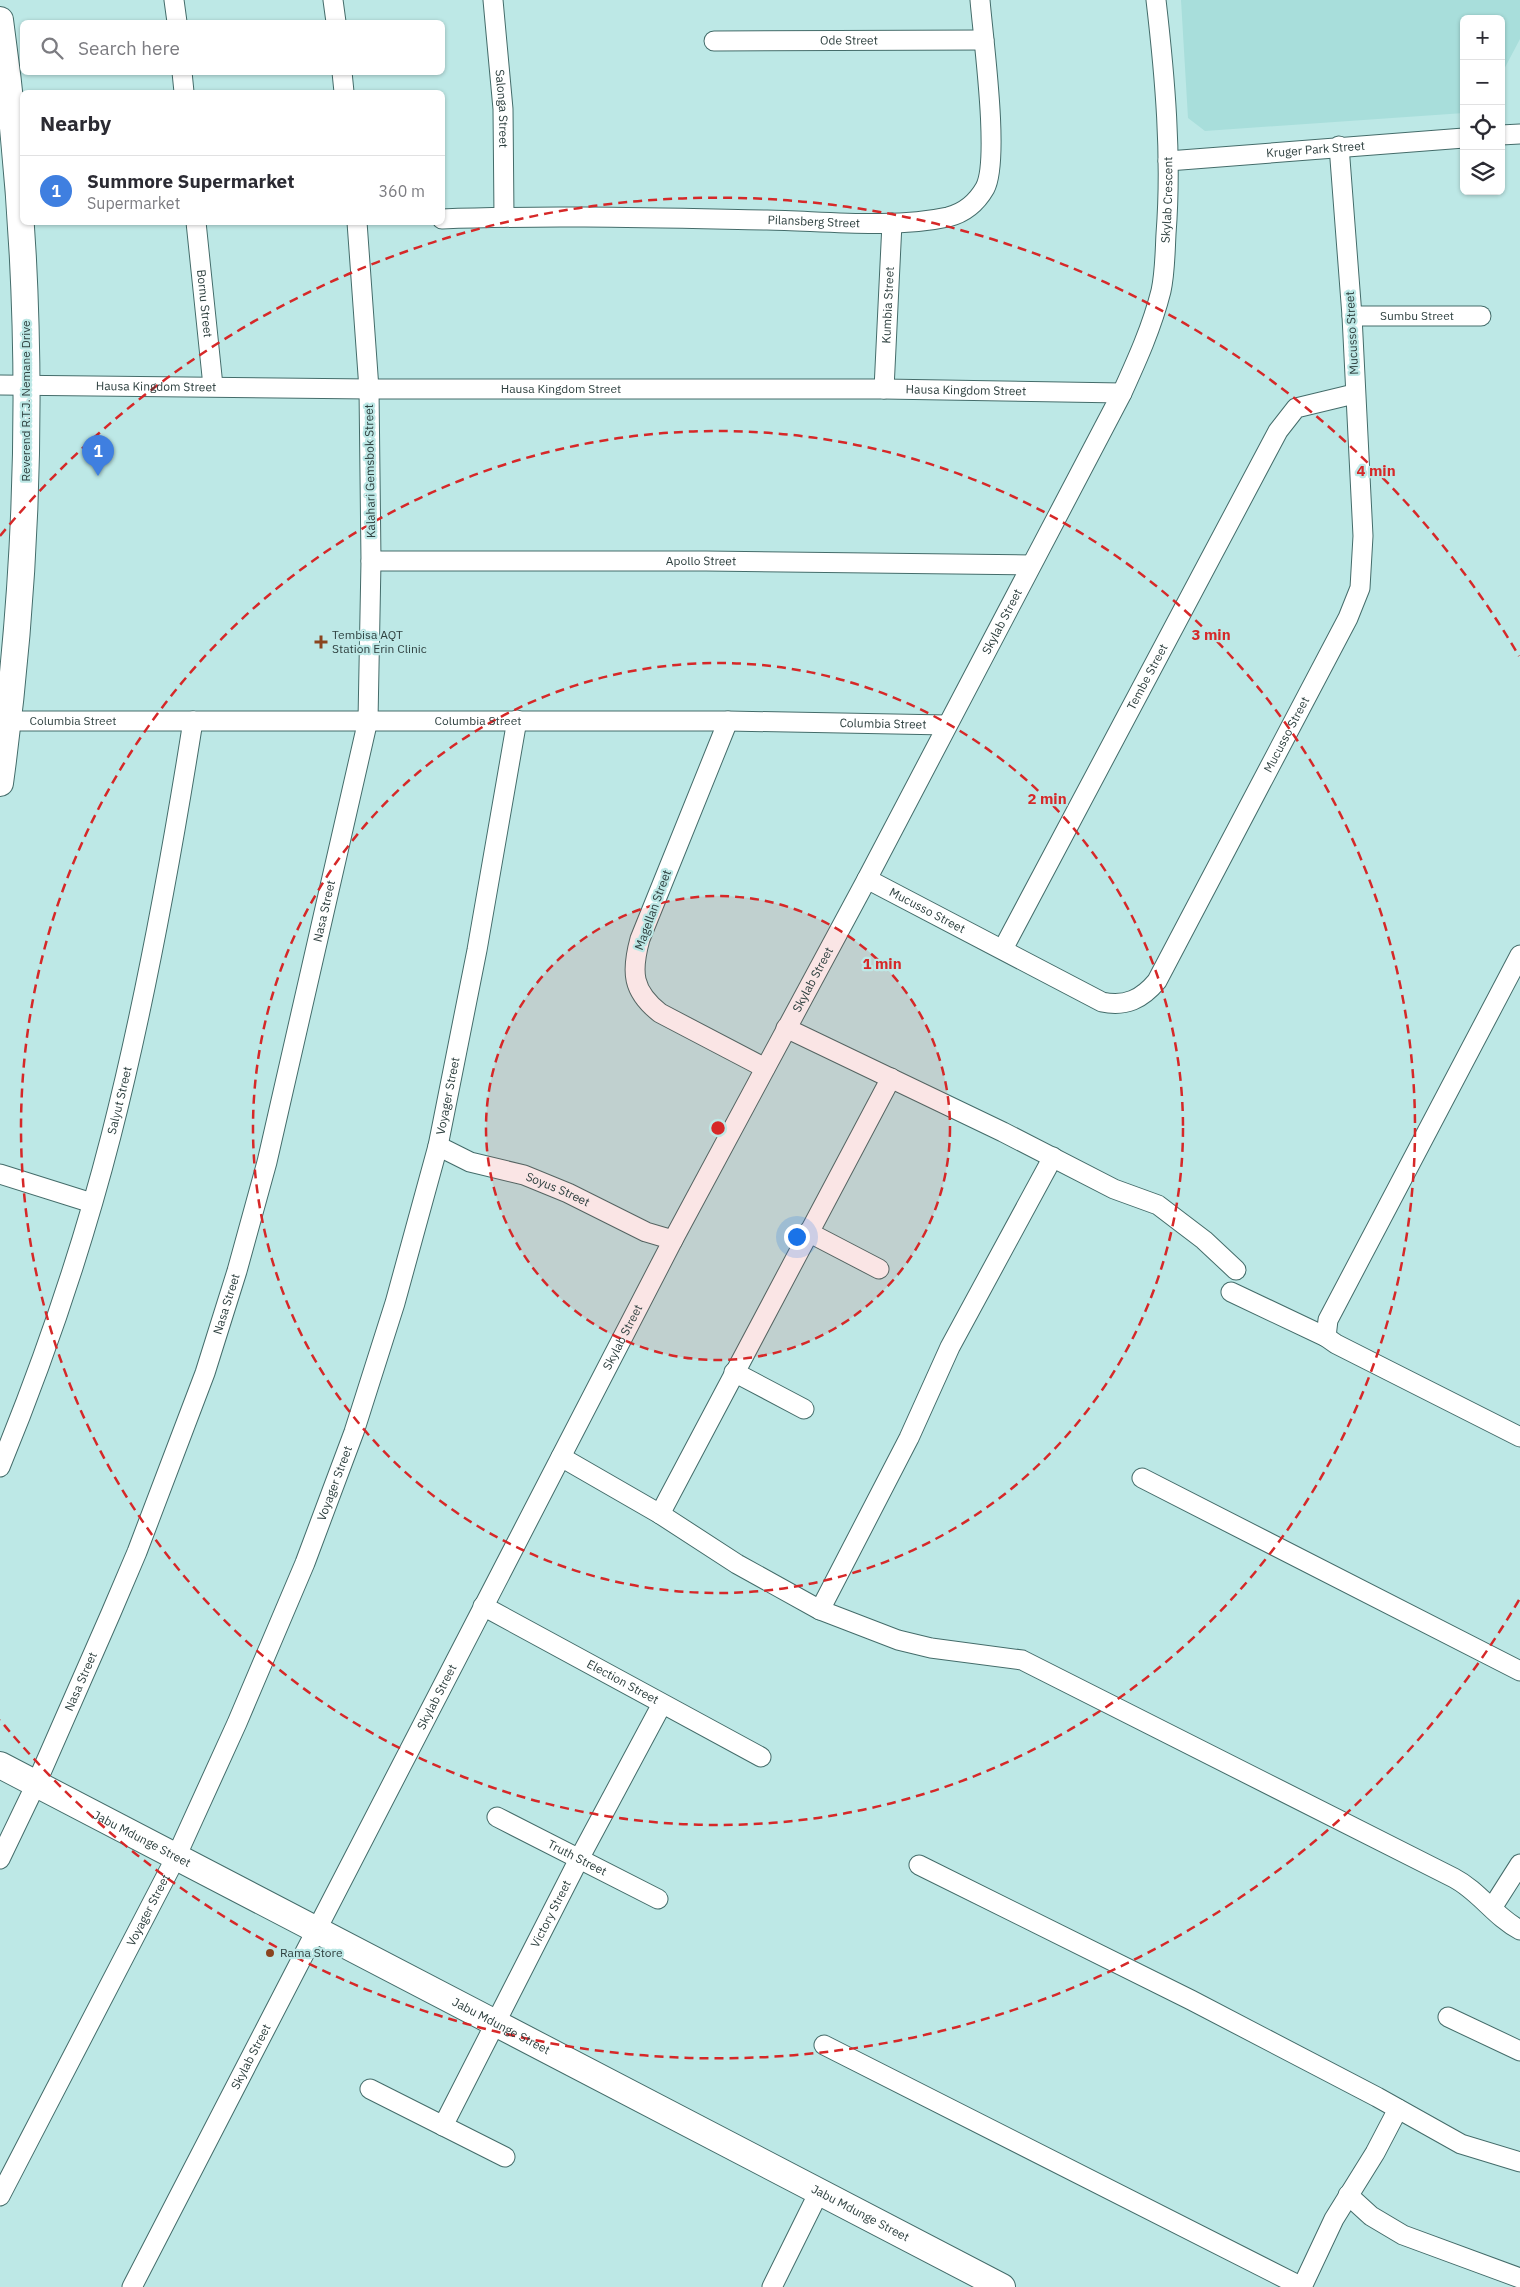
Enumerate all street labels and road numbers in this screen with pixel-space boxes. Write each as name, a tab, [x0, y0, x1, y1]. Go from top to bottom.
street label: Ode Street	[820, 32, 878, 48]
street label: Salonga Street	[492, 69, 511, 148]
street label: Kruger Park Street	[1266, 138, 1365, 160]
street label: Skylab Crescent	[1158, 156, 1175, 243]
street label: Pilansberg Street	[767, 212, 860, 230]
street label: Kumbia Street	[878, 266, 897, 344]
street label: Bornu Street	[194, 269, 216, 338]
street label: Mucusso Street	[1342, 291, 1361, 375]
street label: Sumbu Street	[1380, 308, 1454, 323]
street label: Reverend R.T.J. Nemane Drive	[18, 320, 33, 482]
street label: Hausa Kingdom Street	[96, 378, 216, 394]
street label: Hausa Kingdom Street	[501, 381, 621, 396]
street label: Hausa Kingdom Street	[906, 381, 1026, 398]
street label: Kalahari Gemsbok Street	[361, 404, 378, 538]
street label: Apollo Street	[666, 553, 736, 568]
street label: Skylab Street	[978, 586, 1025, 657]
street label: Tembe Street	[1123, 641, 1171, 712]
street label: Mucusso Street	[1260, 694, 1312, 775]
street label: Columbia Street	[30, 713, 116, 728]
street label: Columbia Street	[435, 713, 521, 728]
street label: Columbia Street	[839, 715, 927, 732]
street label: Magellan Street	[631, 868, 674, 952]
street label: Nasa Street	[310, 879, 338, 943]
street label: Mucusso Street	[887, 884, 968, 936]
street label: Skylab Street	[789, 944, 836, 1015]
street label: Voyager Street	[432, 1056, 463, 1136]
street label: Salyut Street	[104, 1065, 135, 1136]
street label: Soyus Street	[524, 1169, 592, 1210]
street label: Nasa Street	[210, 1272, 243, 1336]
street label: Skylab Street	[599, 1302, 645, 1372]
street label: Voyager Street	[313, 1444, 355, 1523]
street label: Nasa Street	[61, 1650, 100, 1713]
street label: Election Street	[584, 1656, 661, 1707]
street label: Skylab Street	[413, 1662, 460, 1732]
street label: Jabu Mdunge Street	[91, 1807, 194, 1870]
street label: Truth Street	[545, 1836, 610, 1879]
street label: Voyager Street	[123, 1871, 173, 1948]
street label: Victory Street	[527, 1877, 574, 1950]
street label: Jabu Mdunge Street	[450, 1994, 553, 2057]
street label: Skylab Street	[227, 2021, 274, 2092]
street label: Jabu Mdunge Street	[809, 2181, 912, 2244]

